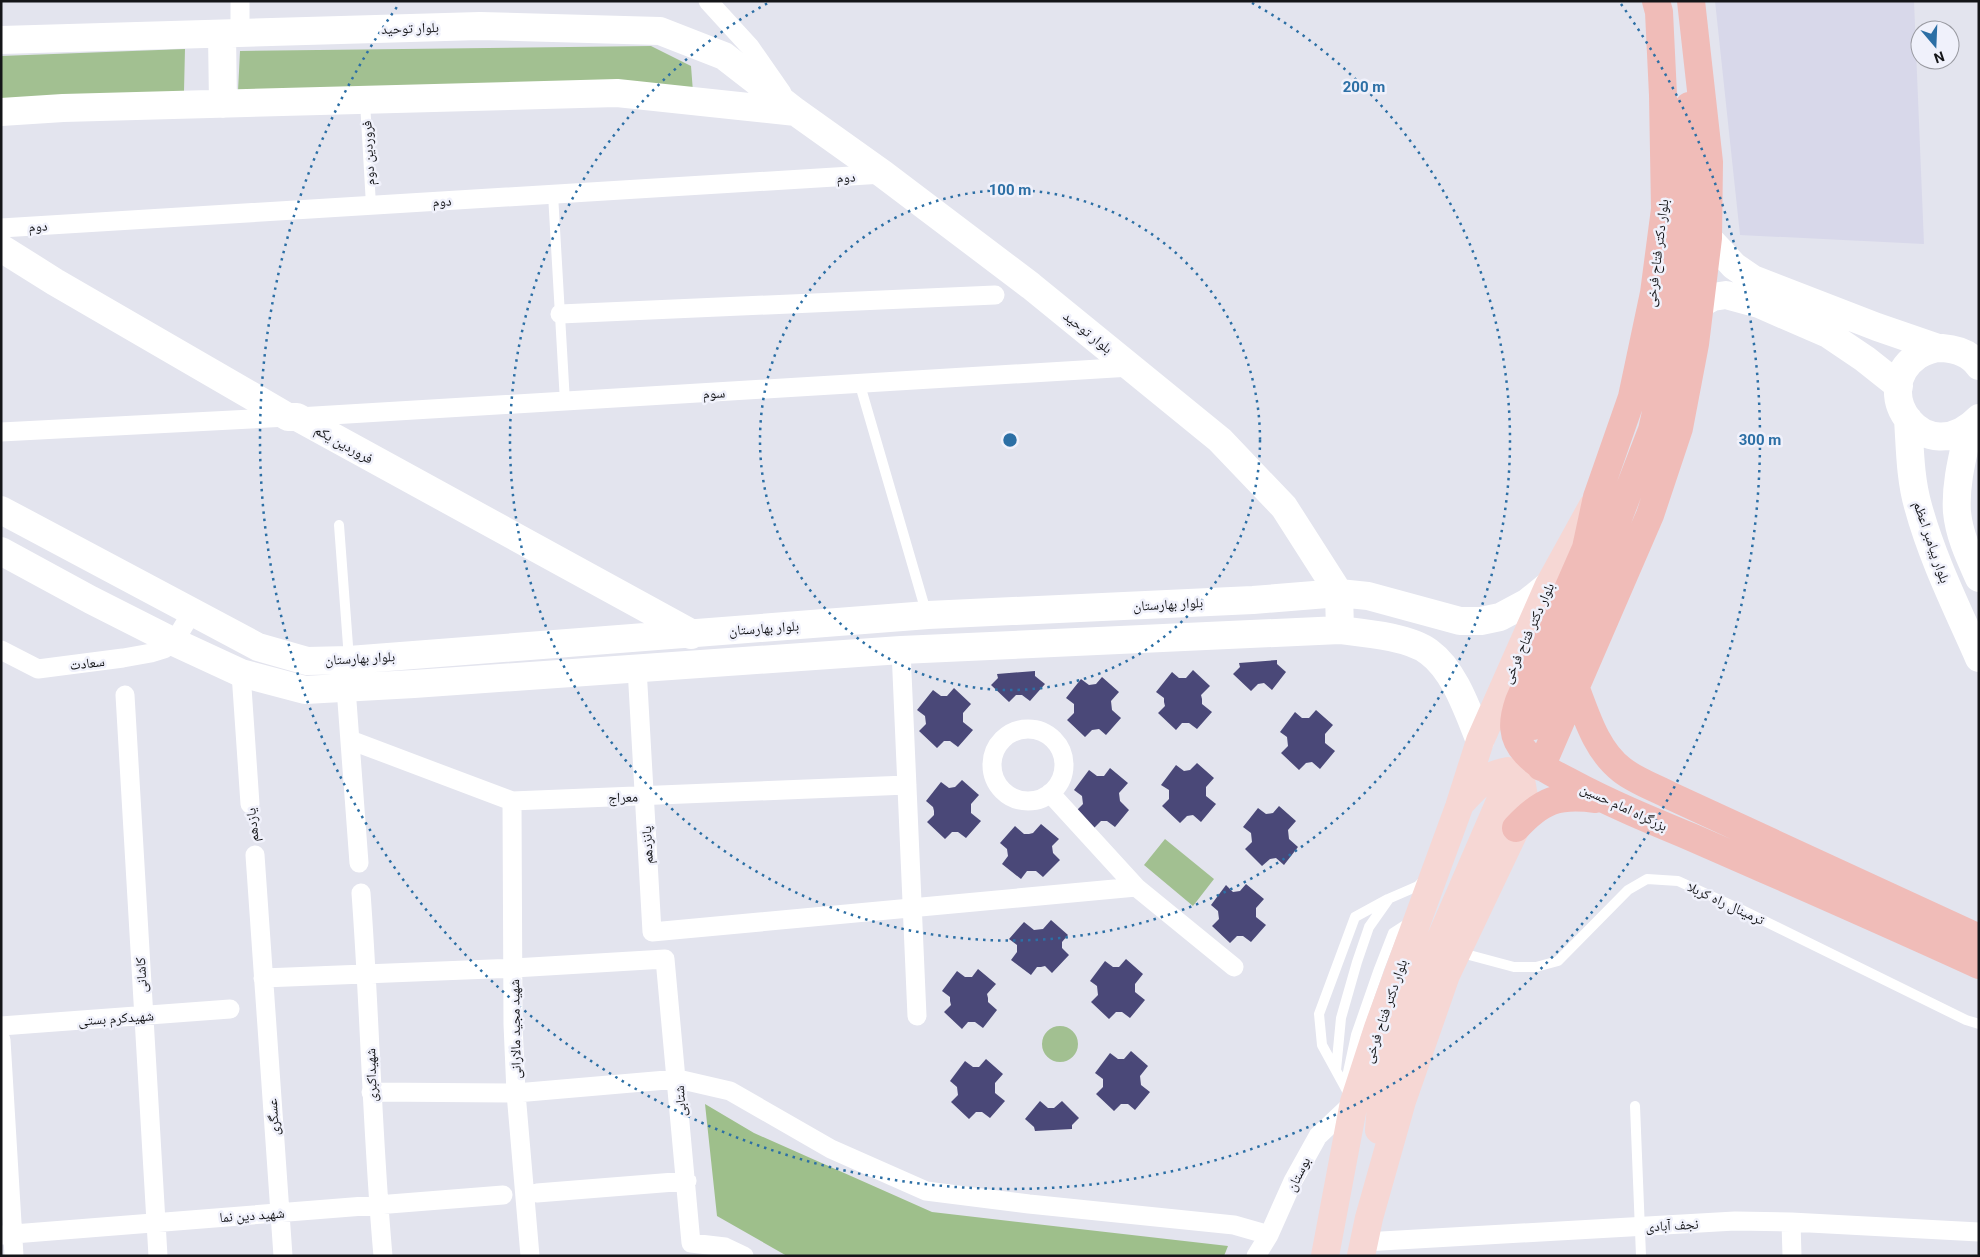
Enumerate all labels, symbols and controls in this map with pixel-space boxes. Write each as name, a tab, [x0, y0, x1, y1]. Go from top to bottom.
street label: بلوار توحید	[381, 19, 439, 38]
north arrow	[1910, 20, 1960, 70]
text: N	[1932, 48, 1947, 66]
text: 200 m	[1343, 78, 1385, 96]
street label: فروردین دوم	[358, 120, 380, 186]
street label: دوم	[836, 168, 856, 187]
text: 100 m	[989, 181, 1031, 199]
street label: دوم	[432, 192, 452, 211]
street label: بلوار دکتر فتاح فرخی	[1642, 198, 1674, 308]
street label: دوم	[28, 217, 48, 236]
street label: بلوار توحید	[1060, 308, 1116, 357]
street label: سوم	[702, 384, 726, 404]
street label: فروردین یکم	[311, 421, 376, 468]
centre of rings	[1001, 431, 1019, 449]
text: 300 m	[1739, 431, 1781, 449]
street label: بلوار پیامبر اعظم	[1909, 499, 1954, 586]
street label: بلوار دکتر فتاح فرخی	[1499, 580, 1559, 687]
street label: بلوار بهارستان	[1133, 594, 1204, 615]
street label: بلوار بهارستان	[728, 618, 800, 639]
street label: بلوار بهارستان	[325, 648, 396, 669]
street label: سعادت	[69, 653, 105, 673]
street label: بزرگراه امام حسین	[1577, 780, 1670, 836]
street label: معراج	[608, 788, 638, 808]
street label: یازدهم	[242, 807, 264, 843]
street label: پانزدهم	[638, 825, 658, 864]
street label: ترمینال راه کربلا	[1685, 878, 1767, 929]
street label: کاشانی	[132, 957, 151, 993]
street label: بلوار دکتر فتاح فرخی	[1360, 957, 1412, 1066]
street label: شهید مجید مالارانی	[506, 979, 525, 1079]
street label: شهیدکرم بستی	[78, 1007, 155, 1031]
street label: شهیداکبری	[362, 1048, 381, 1102]
street label: شتابی	[671, 1085, 690, 1117]
street label: عسگری	[264, 1098, 283, 1136]
street label: بوستان	[1283, 1154, 1314, 1194]
street label: شهید دین نما	[219, 1205, 285, 1226]
street label: نجف آبادی	[1645, 1216, 1699, 1235]

